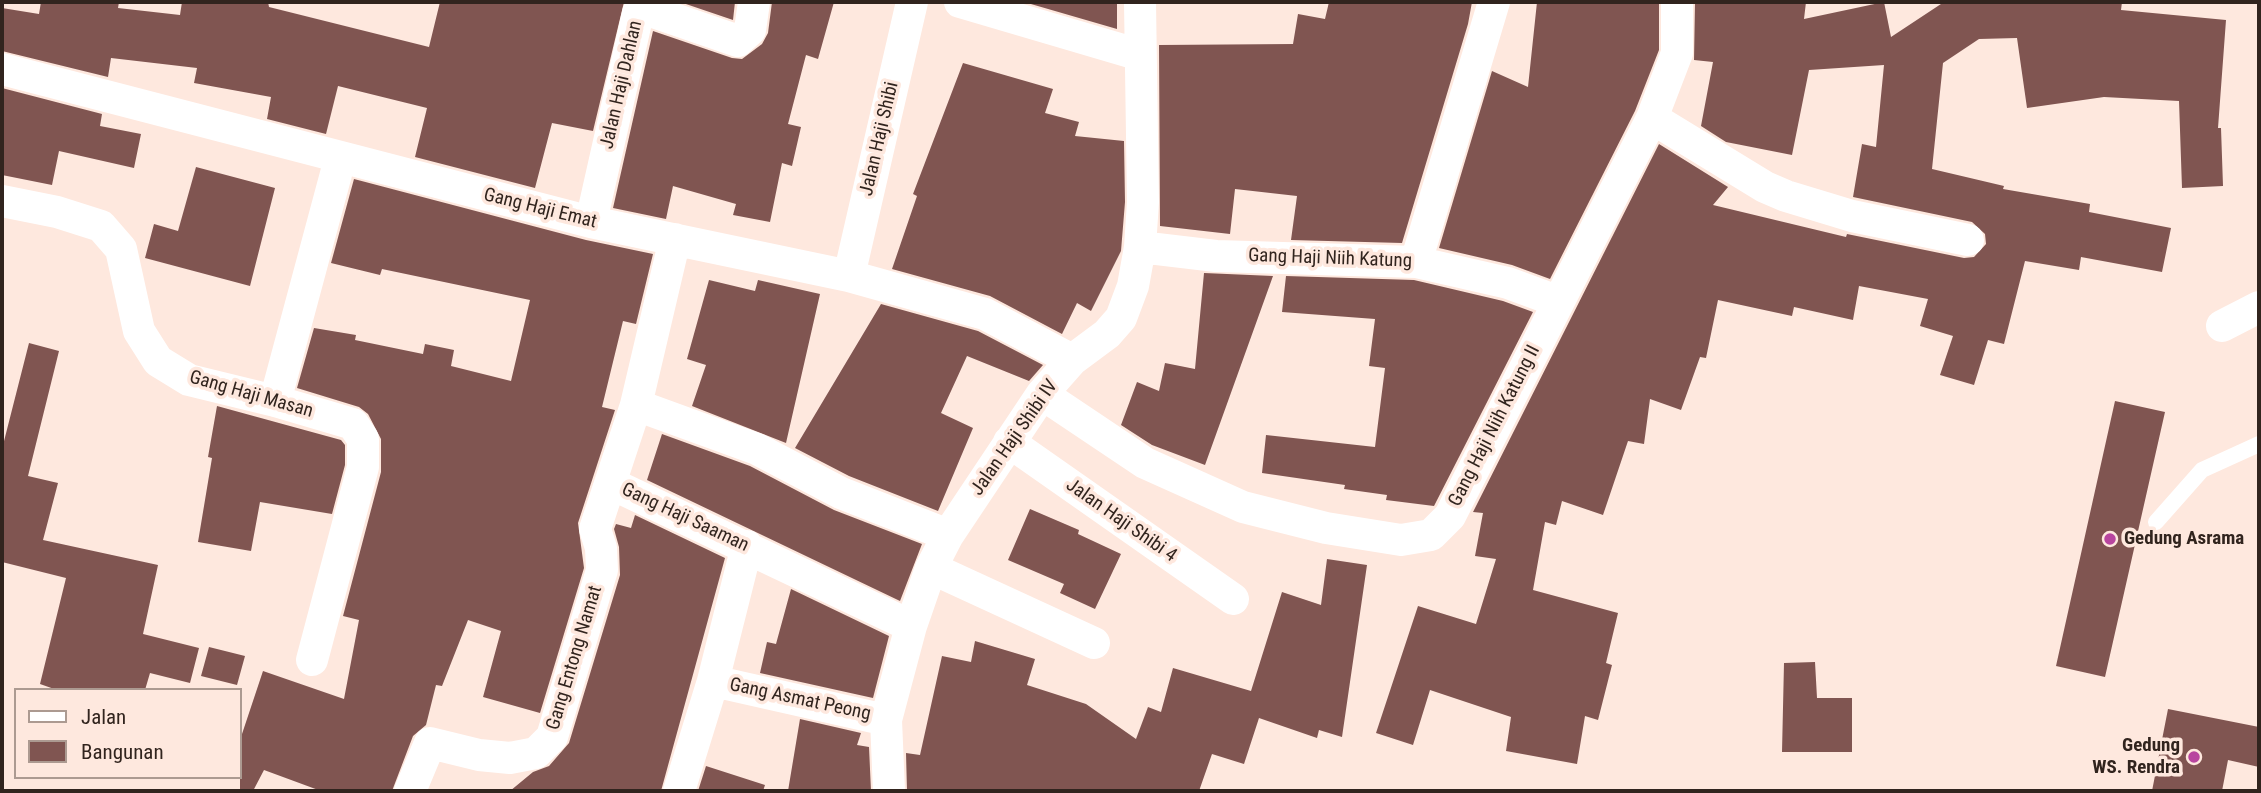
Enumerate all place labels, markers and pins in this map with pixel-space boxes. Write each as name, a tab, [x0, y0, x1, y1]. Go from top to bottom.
place label: Gedung Asrama	[2124, 528, 2244, 550]
marker: Gedung Asrama	[2102, 531, 2118, 547]
place label: Gedung WS. Rendra	[2092, 735, 2180, 779]
marker: Gedung WS. Rendra	[2186, 749, 2202, 765]

